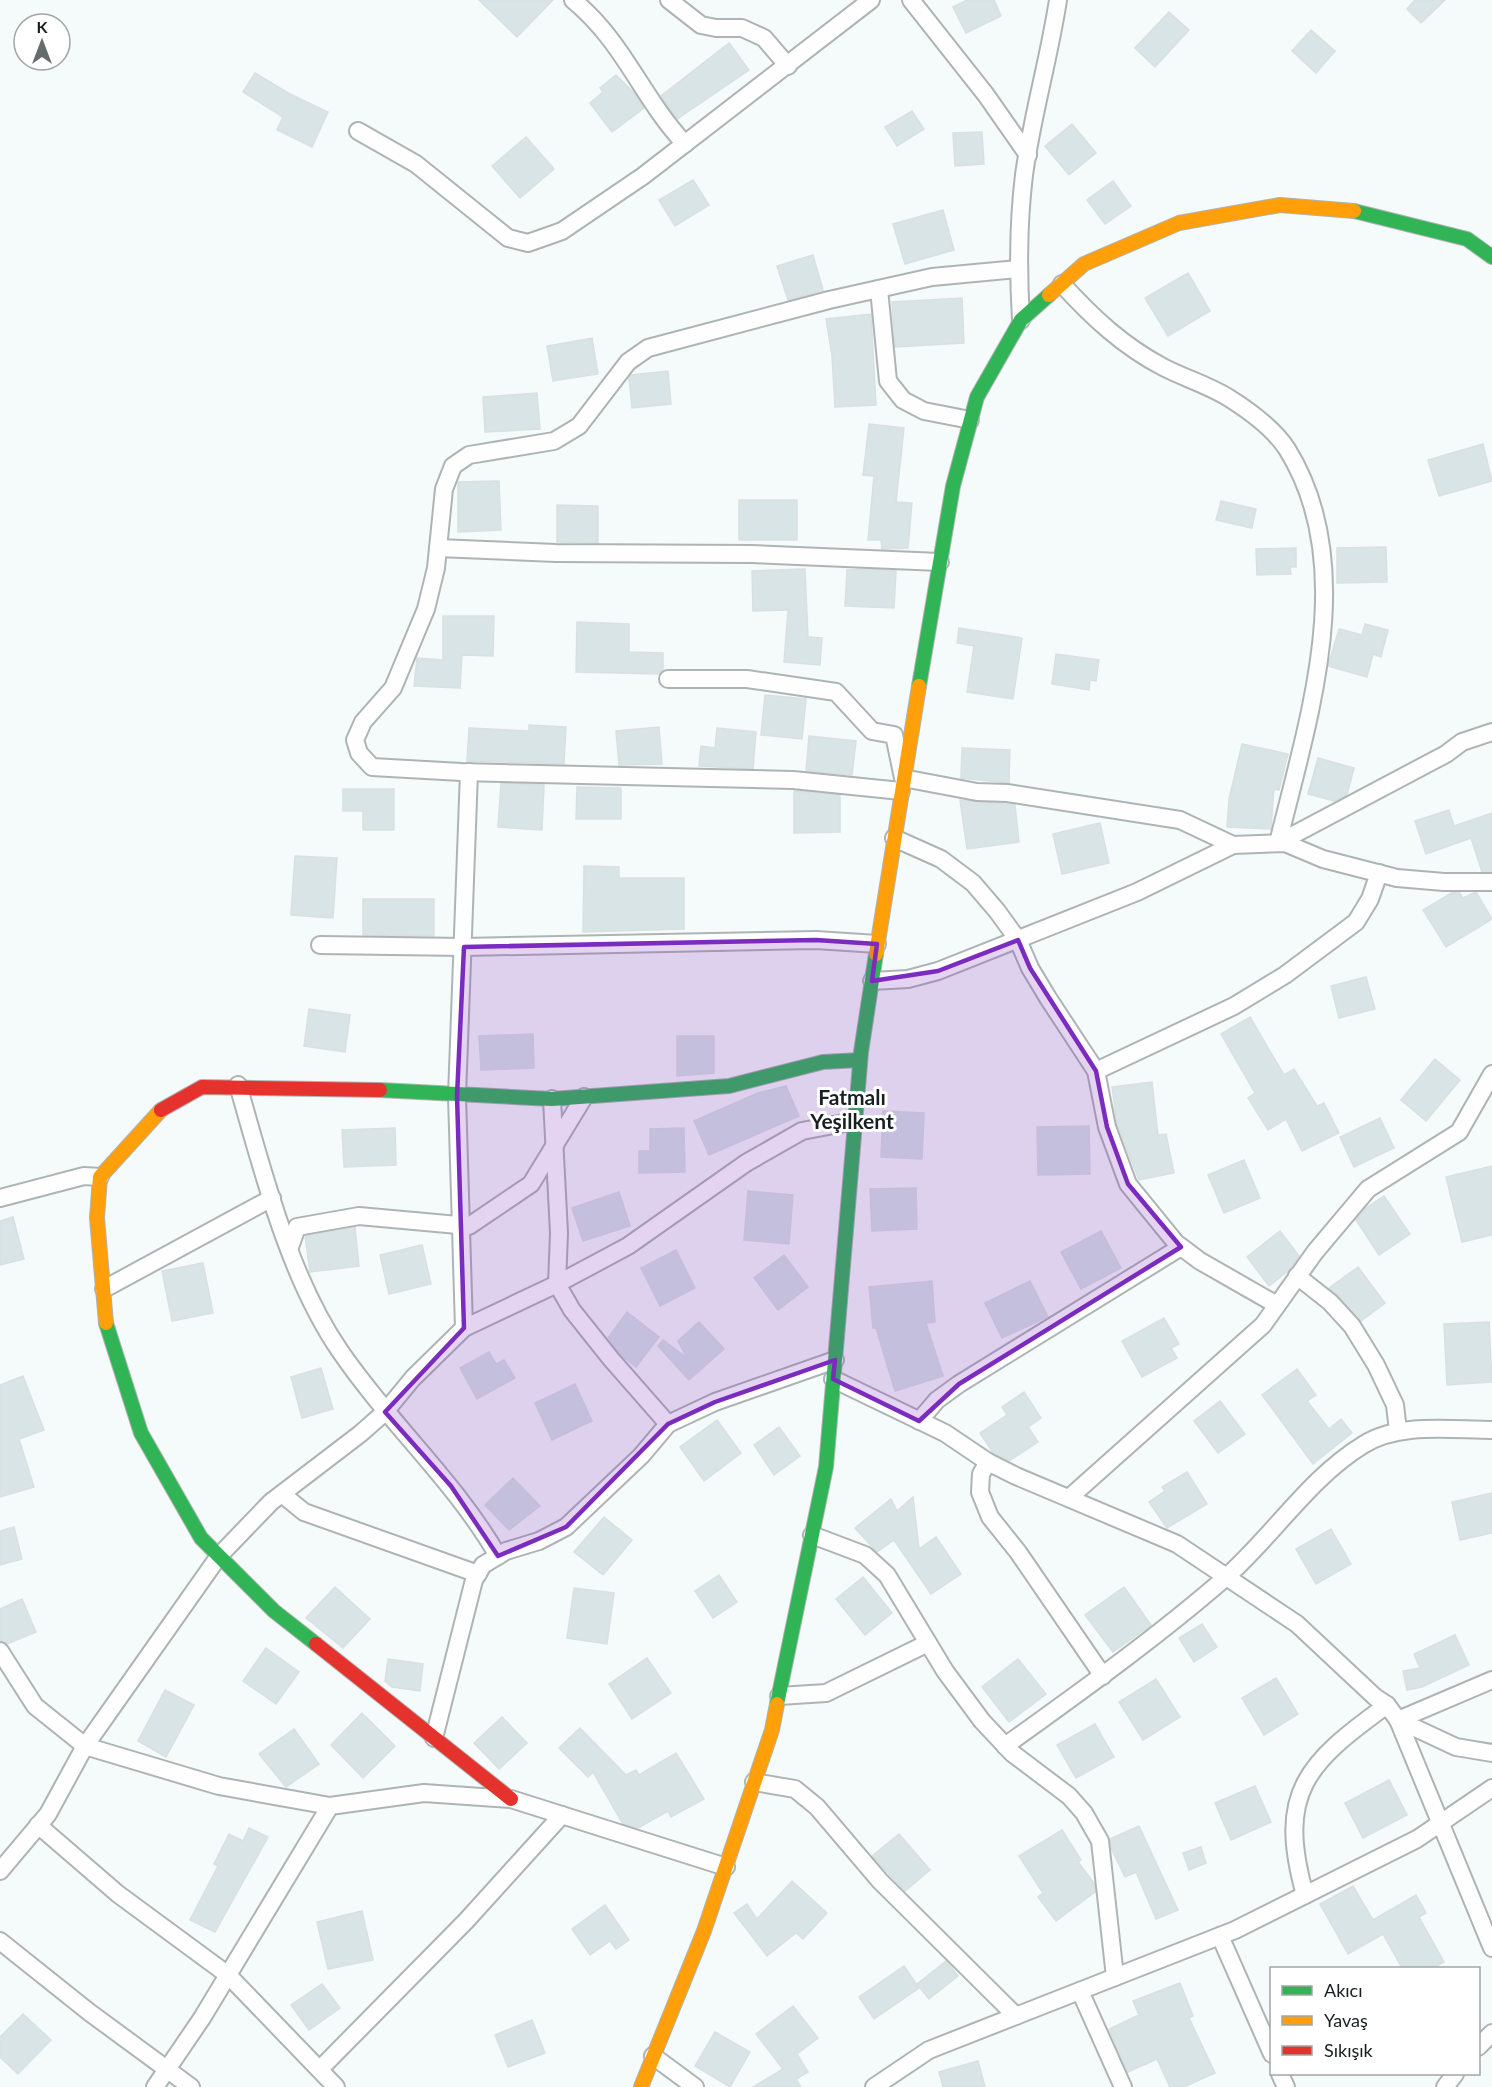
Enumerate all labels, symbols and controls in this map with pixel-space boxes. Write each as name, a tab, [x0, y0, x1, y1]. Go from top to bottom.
north arrow	[12, 12, 72, 72]
text: K	[37, 17, 49, 36]
district label: Fatmalı Yeşilkent	[809, 1084, 894, 1133]
legend	[1270, 1967, 1480, 2075]
text: Akıcı	[1324, 1979, 1363, 2001]
text: Yavaş	[1324, 2009, 1368, 2031]
text: Sıkışık	[1324, 2039, 1374, 2061]

